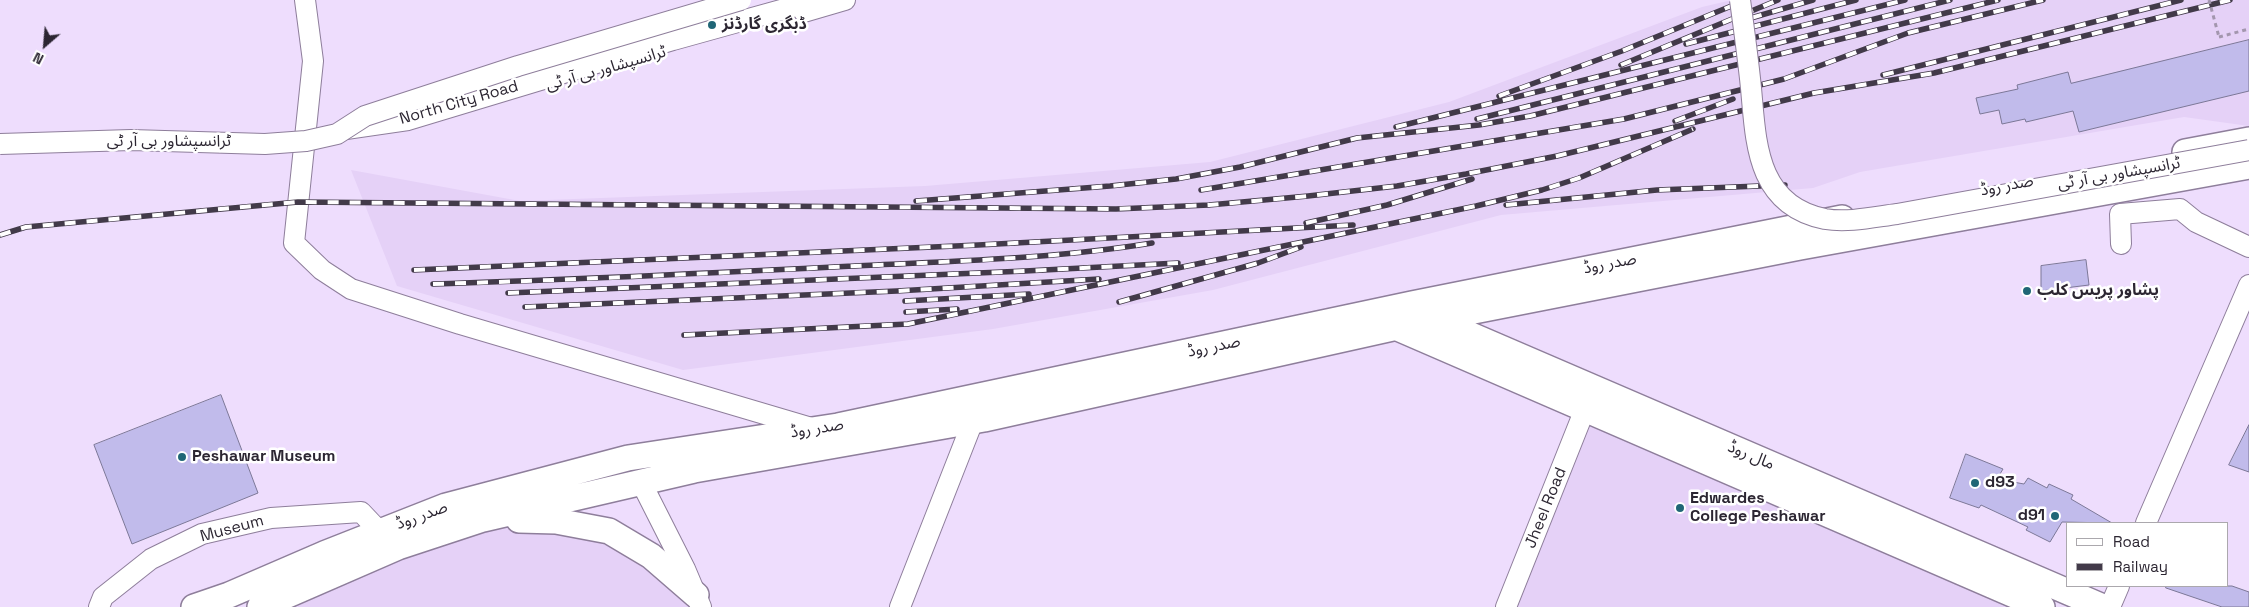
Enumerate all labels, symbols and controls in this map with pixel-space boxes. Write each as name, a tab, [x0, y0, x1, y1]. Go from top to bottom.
place label: ڈبگری گارڈنز	[722, 15, 807, 35]
marker: ڈبگری گارڈنز	[706, 19, 718, 31]
north arrow	[20, 20, 70, 70]
street label: ٹرانسپشاور بی آر ٹی	[544, 43, 668, 95]
text: N	[30, 48, 46, 69]
street label: North City Road	[397, 77, 521, 129]
street label: ٹرانسپشاور بی آر ٹی	[107, 132, 231, 152]
street label: ٹرانسپشاور بی آر ٹی	[2056, 154, 2182, 194]
street label: صدر روڈ	[1979, 171, 2035, 201]
street label: صدر روڈ	[1582, 249, 1638, 279]
place label: پشاور پریس کلب	[2037, 281, 2159, 301]
marker: پشاور پریس کلب	[2021, 285, 2033, 297]
street label: صدر روڈ	[1186, 332, 1242, 362]
street label: صدر روڈ	[789, 415, 845, 443]
street label: مال روڈ	[1725, 438, 1777, 474]
place label: Peshawar Museum	[192, 447, 335, 467]
marker: Peshawar Museum	[176, 451, 188, 463]
street label: Jheel Road	[1521, 465, 1571, 551]
place label: d93	[1985, 473, 2015, 493]
marker: d93	[1969, 477, 1981, 489]
place label: Edwardes College Peshawar	[1690, 489, 1826, 527]
street label: صدر روڈ	[394, 498, 450, 534]
marker: Edwardes College Peshawar	[1674, 502, 1686, 514]
place label: d91	[2018, 506, 2045, 526]
marker: d91	[2049, 510, 2061, 522]
street label: Museum	[198, 511, 266, 547]
legend	[2066, 522, 2229, 587]
text: Road	[2113, 532, 2150, 551]
text: Railway	[2113, 557, 2168, 576]

